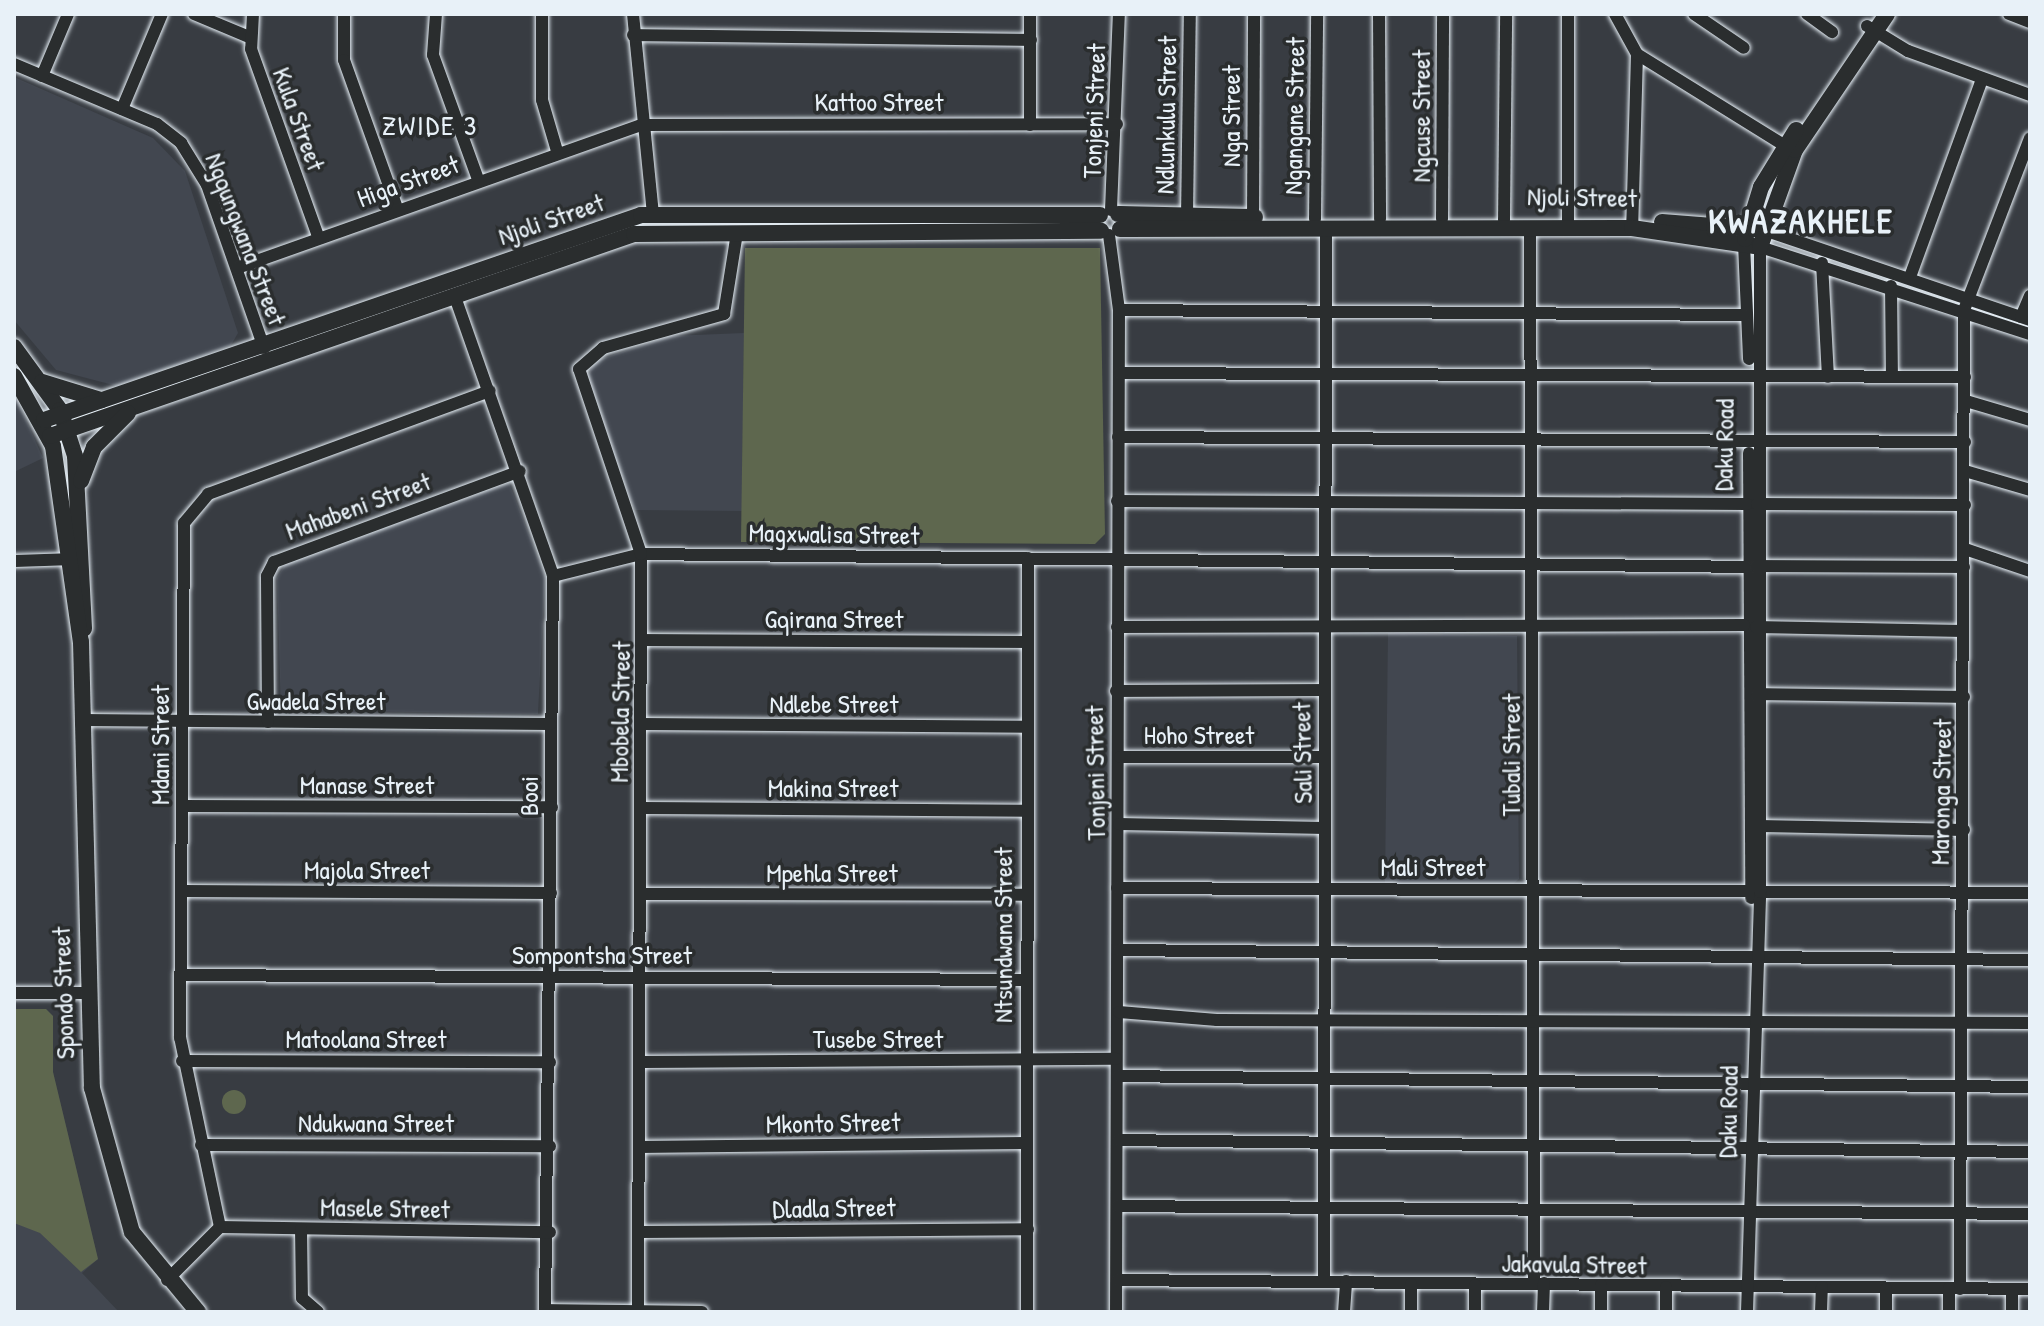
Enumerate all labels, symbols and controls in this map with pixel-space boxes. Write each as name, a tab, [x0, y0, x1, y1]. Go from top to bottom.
street label: Ndlunkulu Street	[1149, 36, 1183, 194]
street label: Ngangane Street	[1277, 37, 1311, 195]
street label: Tonjeni Street	[1076, 43, 1112, 179]
street label: Ngcuse Street	[1405, 50, 1437, 182]
street label: Kula Street	[266, 63, 332, 175]
street label: Nga Street	[1215, 65, 1247, 167]
street label: Kattoo Street	[814, 86, 944, 118]
district label: ZWIDE 3	[382, 108, 478, 142]
street label: Higa Street	[353, 148, 463, 214]
street label: Ngqungwana Street	[199, 149, 293, 329]
street label: Njoli Street	[1527, 180, 1637, 214]
street label: Njoli Street	[494, 186, 608, 252]
district label: KWAZAKHELE	[1708, 202, 1894, 242]
street label: Daku Road	[1708, 399, 1740, 491]
street label: Mahabeni Street	[281, 465, 435, 547]
street label: Magxwalisa Street	[748, 517, 920, 551]
street label: Gqirana Street	[765, 603, 903, 635]
street label: Mbobela Street	[603, 641, 637, 783]
street label: Mdani Street	[144, 685, 176, 805]
street label: Gwadela Street	[247, 685, 385, 717]
street label: Ndlebe Street	[770, 688, 898, 720]
street label: Tubali Street	[1495, 694, 1527, 816]
street label: Sali Street	[1286, 702, 1318, 804]
street label: Tonjeni Street	[1078, 705, 1112, 841]
street label: Hoho Street	[1144, 719, 1254, 751]
street label: Maronga Street	[1924, 719, 1958, 865]
street label: Manase Street	[300, 769, 434, 801]
street label: Makina Street	[768, 772, 898, 804]
street label: Booi	[513, 776, 545, 816]
street label: Ntsundwana Street	[987, 847, 1019, 1023]
street label: Mali Street	[1381, 851, 1485, 883]
street label: Majola Street	[304, 854, 430, 886]
street label: Mpehla Street	[766, 857, 898, 889]
street label: Spondo Street	[45, 926, 81, 1060]
street label: Sompontsha Street	[512, 939, 692, 971]
street label: Matoolana Street	[285, 1023, 447, 1055]
street label: Tusebe Street	[813, 1023, 943, 1055]
street label: Daku Road	[1712, 1066, 1744, 1158]
street label: Mkonto Street	[766, 1106, 900, 1140]
street label: Ndukwana Street	[298, 1107, 454, 1139]
street label: Masele Street	[320, 1191, 450, 1225]
street label: Dladla Street	[772, 1191, 896, 1225]
street label: Jakavula Street	[1501, 1247, 1647, 1281]

